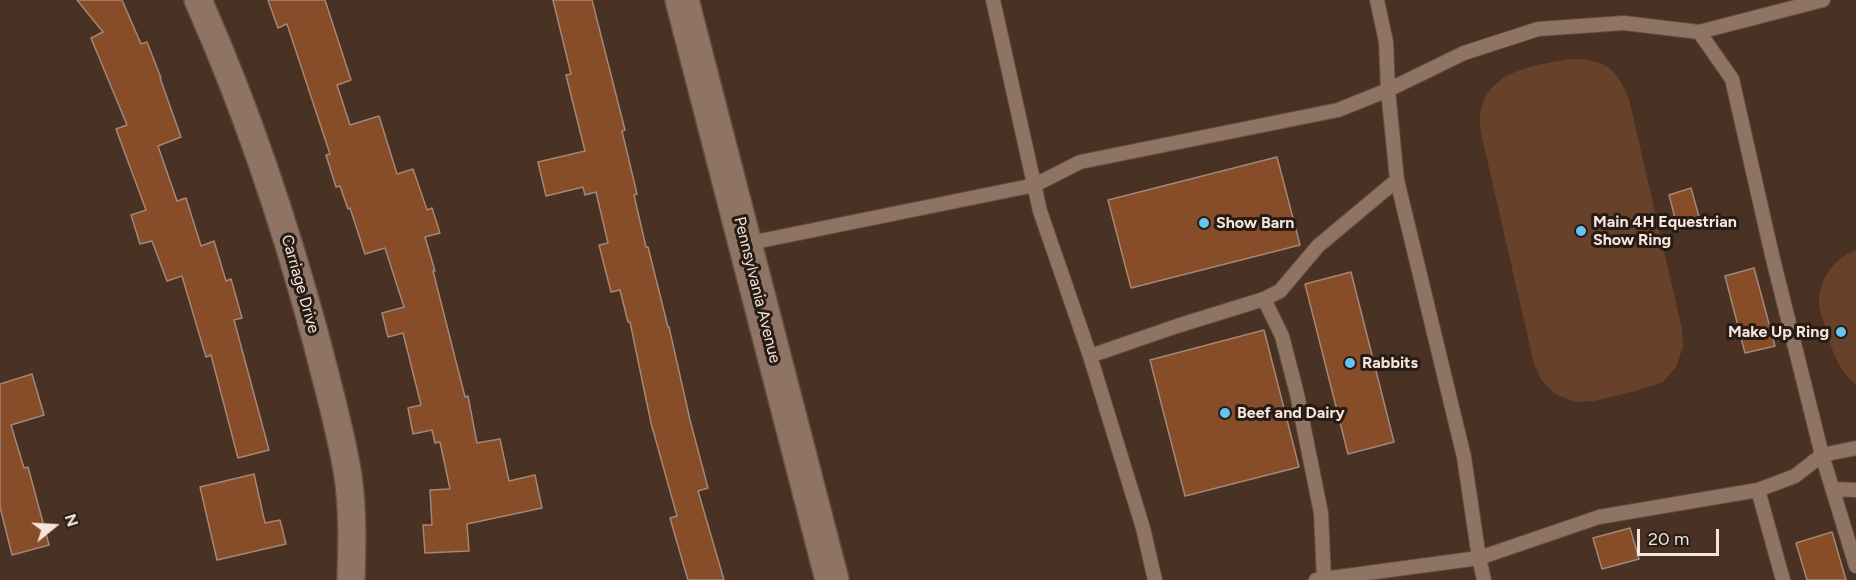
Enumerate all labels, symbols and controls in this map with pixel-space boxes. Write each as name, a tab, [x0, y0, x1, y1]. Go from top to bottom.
place label: Main 4H Equestrian Show Ring	[1593, 212, 1737, 250]
place label: Show Barn	[1216, 213, 1294, 233]
street label: Pennsylvania Avenue	[730, 215, 784, 365]
marker: Show Barn	[1197, 216, 1211, 230]
marker: Main 4H Equestrian Show Ring	[1574, 224, 1588, 238]
street label: Carriage Drive	[277, 233, 323, 335]
place label: Make Up Ring	[1728, 322, 1829, 342]
marker: Make Up Ring	[1834, 325, 1848, 339]
place label: Rabbits	[1362, 353, 1418, 373]
marker: Rabbits	[1343, 356, 1357, 370]
place label: Beef and Dairy	[1237, 403, 1345, 423]
marker: Beef and Dairy	[1218, 406, 1232, 420]
north arrow	[24, 496, 84, 556]
text: N	[61, 511, 83, 529]
scale bar	[1640, 517, 1722, 555]
text: 20 m	[1648, 528, 1689, 550]

